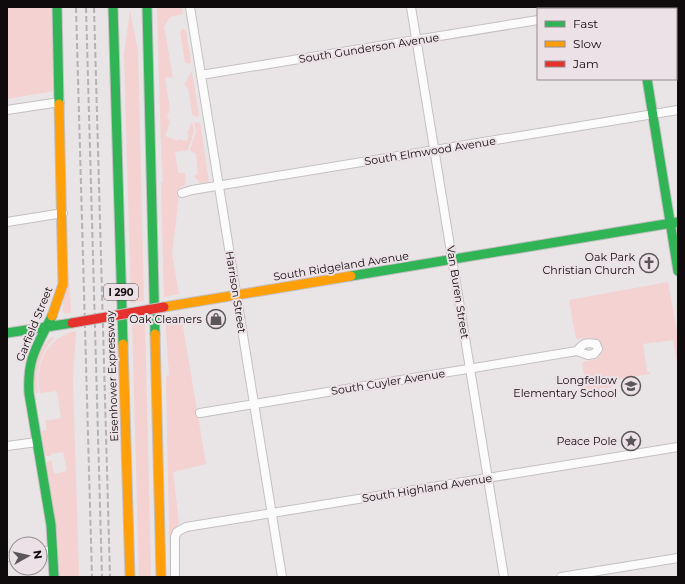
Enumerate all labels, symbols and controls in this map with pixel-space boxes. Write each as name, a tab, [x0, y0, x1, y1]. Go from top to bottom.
legend	[537, 8, 677, 80]
text: Fast	[573, 16, 598, 31]
street label: South Gunderson Avenue	[298, 30, 440, 66]
text: Slow	[573, 36, 602, 51]
text: Jam	[572, 56, 599, 71]
street label: South Elmwood Avenue	[363, 134, 497, 168]
street label: Van Buren Street	[444, 244, 472, 340]
street label: South Ridgeland Avenue	[272, 248, 410, 284]
street label: Harrison Street	[223, 250, 249, 335]
place label: Oak Park Christian Church	[542, 250, 635, 277]
church icon: Oak Park Christian Church	[638, 252, 660, 274]
street label: Garfield Street	[13, 284, 56, 363]
road number: I 290	[104, 284, 138, 300]
shop icon: Oak Cleaners	[205, 308, 227, 330]
street label: Eisenhower Expressway	[103, 310, 121, 442]
place label: Oak Cleaners	[129, 312, 203, 326]
street label: South Cuyler Avenue	[330, 366, 446, 398]
place label: Longfellow Elementary School	[513, 373, 617, 400]
school or university icon: Longfellow Elementary School	[620, 375, 642, 397]
place icon: Peace Pole	[620, 430, 642, 452]
place label: Peace Pole	[556, 434, 617, 448]
street label: South Highland Avenue	[361, 471, 493, 505]
north arrow	[8, 536, 48, 576]
text: N	[30, 549, 45, 560]

